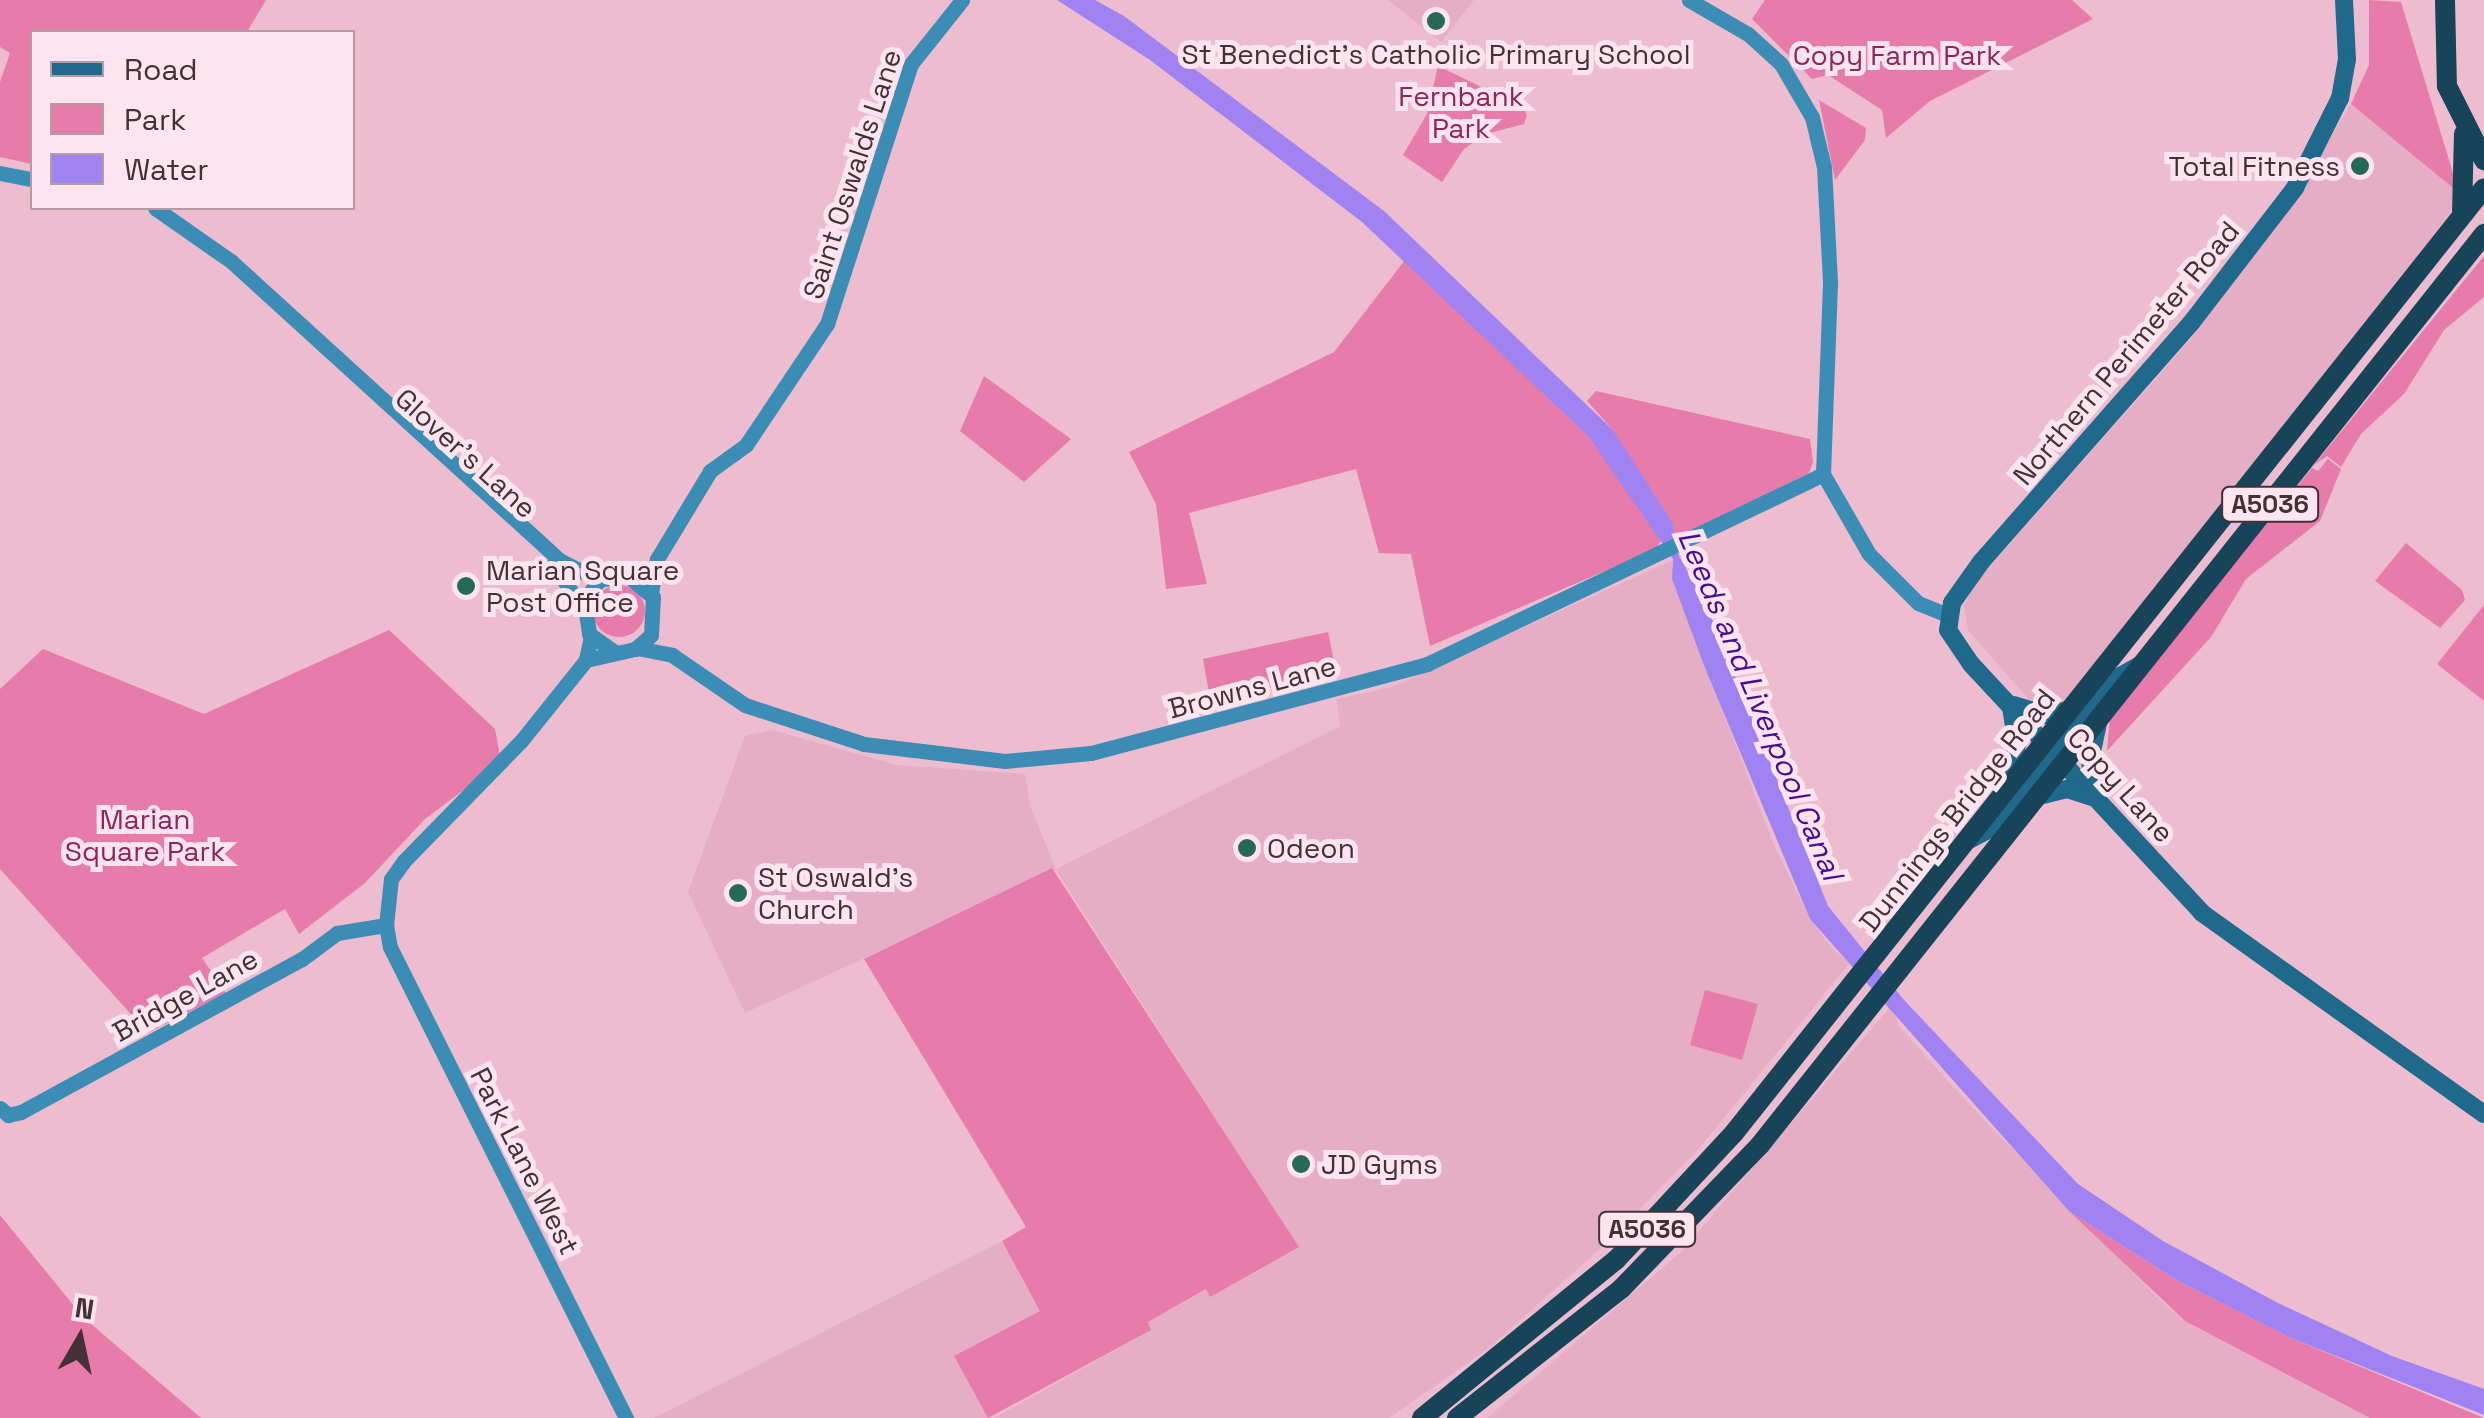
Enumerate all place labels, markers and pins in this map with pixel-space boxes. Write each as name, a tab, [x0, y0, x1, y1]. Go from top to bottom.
marker: St Benedict's Catholic Primary School	[1425, 10, 1447, 32]
place label: St Benedict's Catholic Primary School	[1181, 37, 1691, 71]
place label: Total Fitness	[2169, 149, 2340, 183]
marker: Total Fitness	[2349, 155, 2371, 177]
place label: Marian Square Post Office	[486, 553, 679, 619]
marker: Marian Square Post Office	[455, 575, 477, 597]
place label: Odeon	[1267, 831, 1355, 865]
marker: Odeon	[1236, 837, 1258, 859]
place label: St Oswald's Church	[758, 860, 913, 926]
marker: St Oswald's Church	[727, 882, 749, 904]
place label: JD Gyms	[1321, 1147, 1438, 1181]
marker: JD Gyms	[1290, 1153, 1312, 1175]

